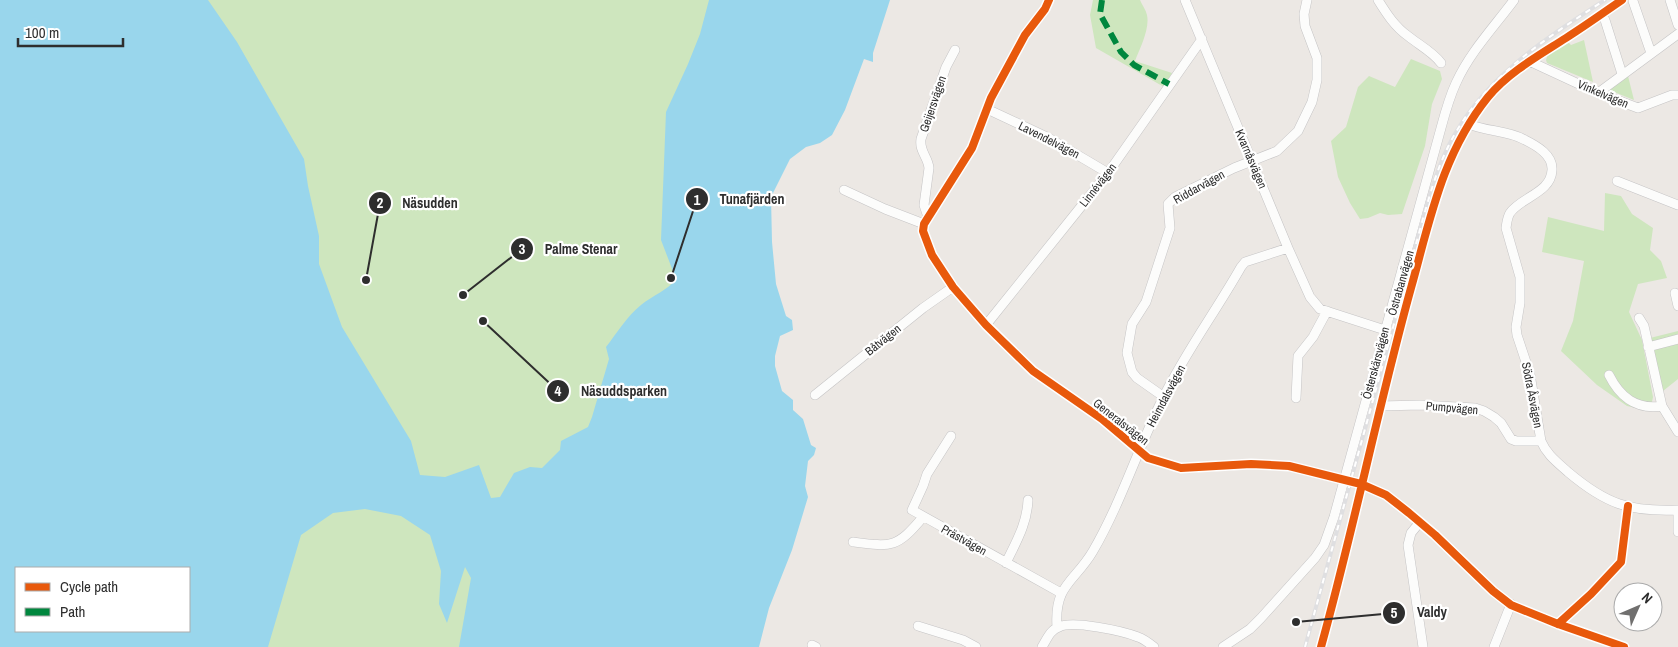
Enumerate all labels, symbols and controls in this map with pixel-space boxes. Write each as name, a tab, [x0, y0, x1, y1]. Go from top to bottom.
scale bar	[18, 15, 122, 47]
text: 100 m	[25, 22, 59, 43]
street label: Geijersvägen	[916, 74, 950, 134]
street label: Vinkelvägen	[1575, 76, 1631, 112]
street label: Lavendelvägen	[1016, 118, 1082, 162]
street label: Kvarnåsvägen	[1231, 127, 1271, 191]
street label: Linnévägen	[1076, 160, 1120, 210]
street label: Riddarvägen	[1170, 166, 1228, 208]
callout: Tunafjärden	[684, 185, 794, 214]
callout: Näsudden	[367, 189, 468, 218]
text: 1	[694, 189, 701, 210]
text: Tunafjärden	[720, 190, 784, 208]
text: 2	[377, 192, 384, 213]
text: Näsudden	[402, 194, 458, 212]
callout: Palme Stenar	[510, 235, 628, 264]
text: 3	[519, 238, 526, 259]
text: Palme Stenar	[545, 240, 618, 258]
street label: Östrabanvägen	[1383, 248, 1418, 318]
street label: Båtvägen	[862, 321, 904, 359]
street label: Österskärsvägen	[1358, 325, 1393, 401]
street label: Södra Åsvägen	[1518, 361, 1546, 429]
street label: Heimdalsvägen	[1143, 362, 1189, 430]
callout: Näsuddsparken	[546, 376, 677, 405]
text: 4	[555, 380, 562, 401]
text: Näsuddsparken	[581, 382, 667, 400]
street label: Generalsvägen	[1090, 395, 1152, 449]
street label: Pumpvägen	[1425, 398, 1479, 418]
street label: Prästvägen	[938, 521, 990, 559]
legend	[15, 567, 190, 632]
text: Cycle path	[60, 576, 118, 597]
north arrow	[1613, 582, 1663, 632]
text: N	[1638, 589, 1656, 607]
callout: Valdy	[1382, 598, 1457, 627]
text: Path	[60, 601, 85, 622]
text: 5	[1391, 602, 1398, 623]
text: Valdy	[1417, 603, 1448, 621]

